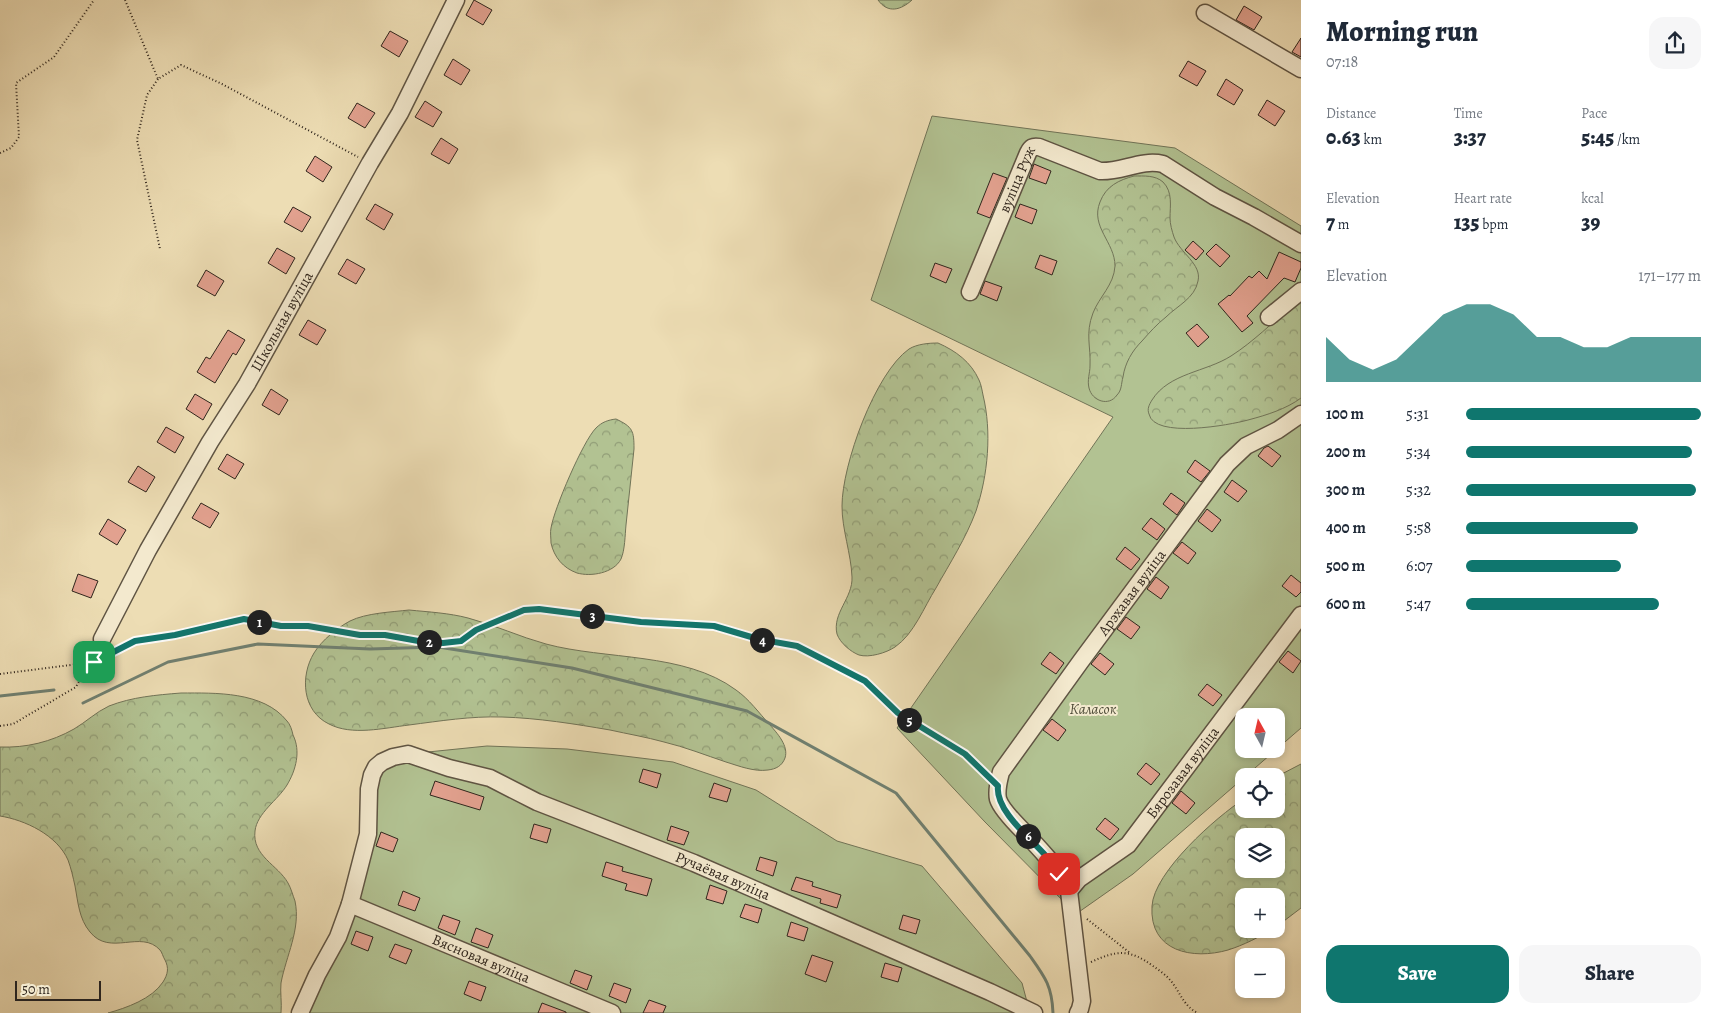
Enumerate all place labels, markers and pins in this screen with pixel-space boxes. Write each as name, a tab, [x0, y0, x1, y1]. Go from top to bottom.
pin: 3	[580, 604, 604, 628]
pin: 1	[246, 610, 272, 634]
pin: 4	[750, 628, 774, 652]
pin: 2	[416, 630, 442, 654]
pin	[73, 641, 115, 683]
pin: 5	[896, 708, 922, 732]
pin: 6	[1016, 824, 1040, 848]
pin	[1038, 853, 1080, 895]

